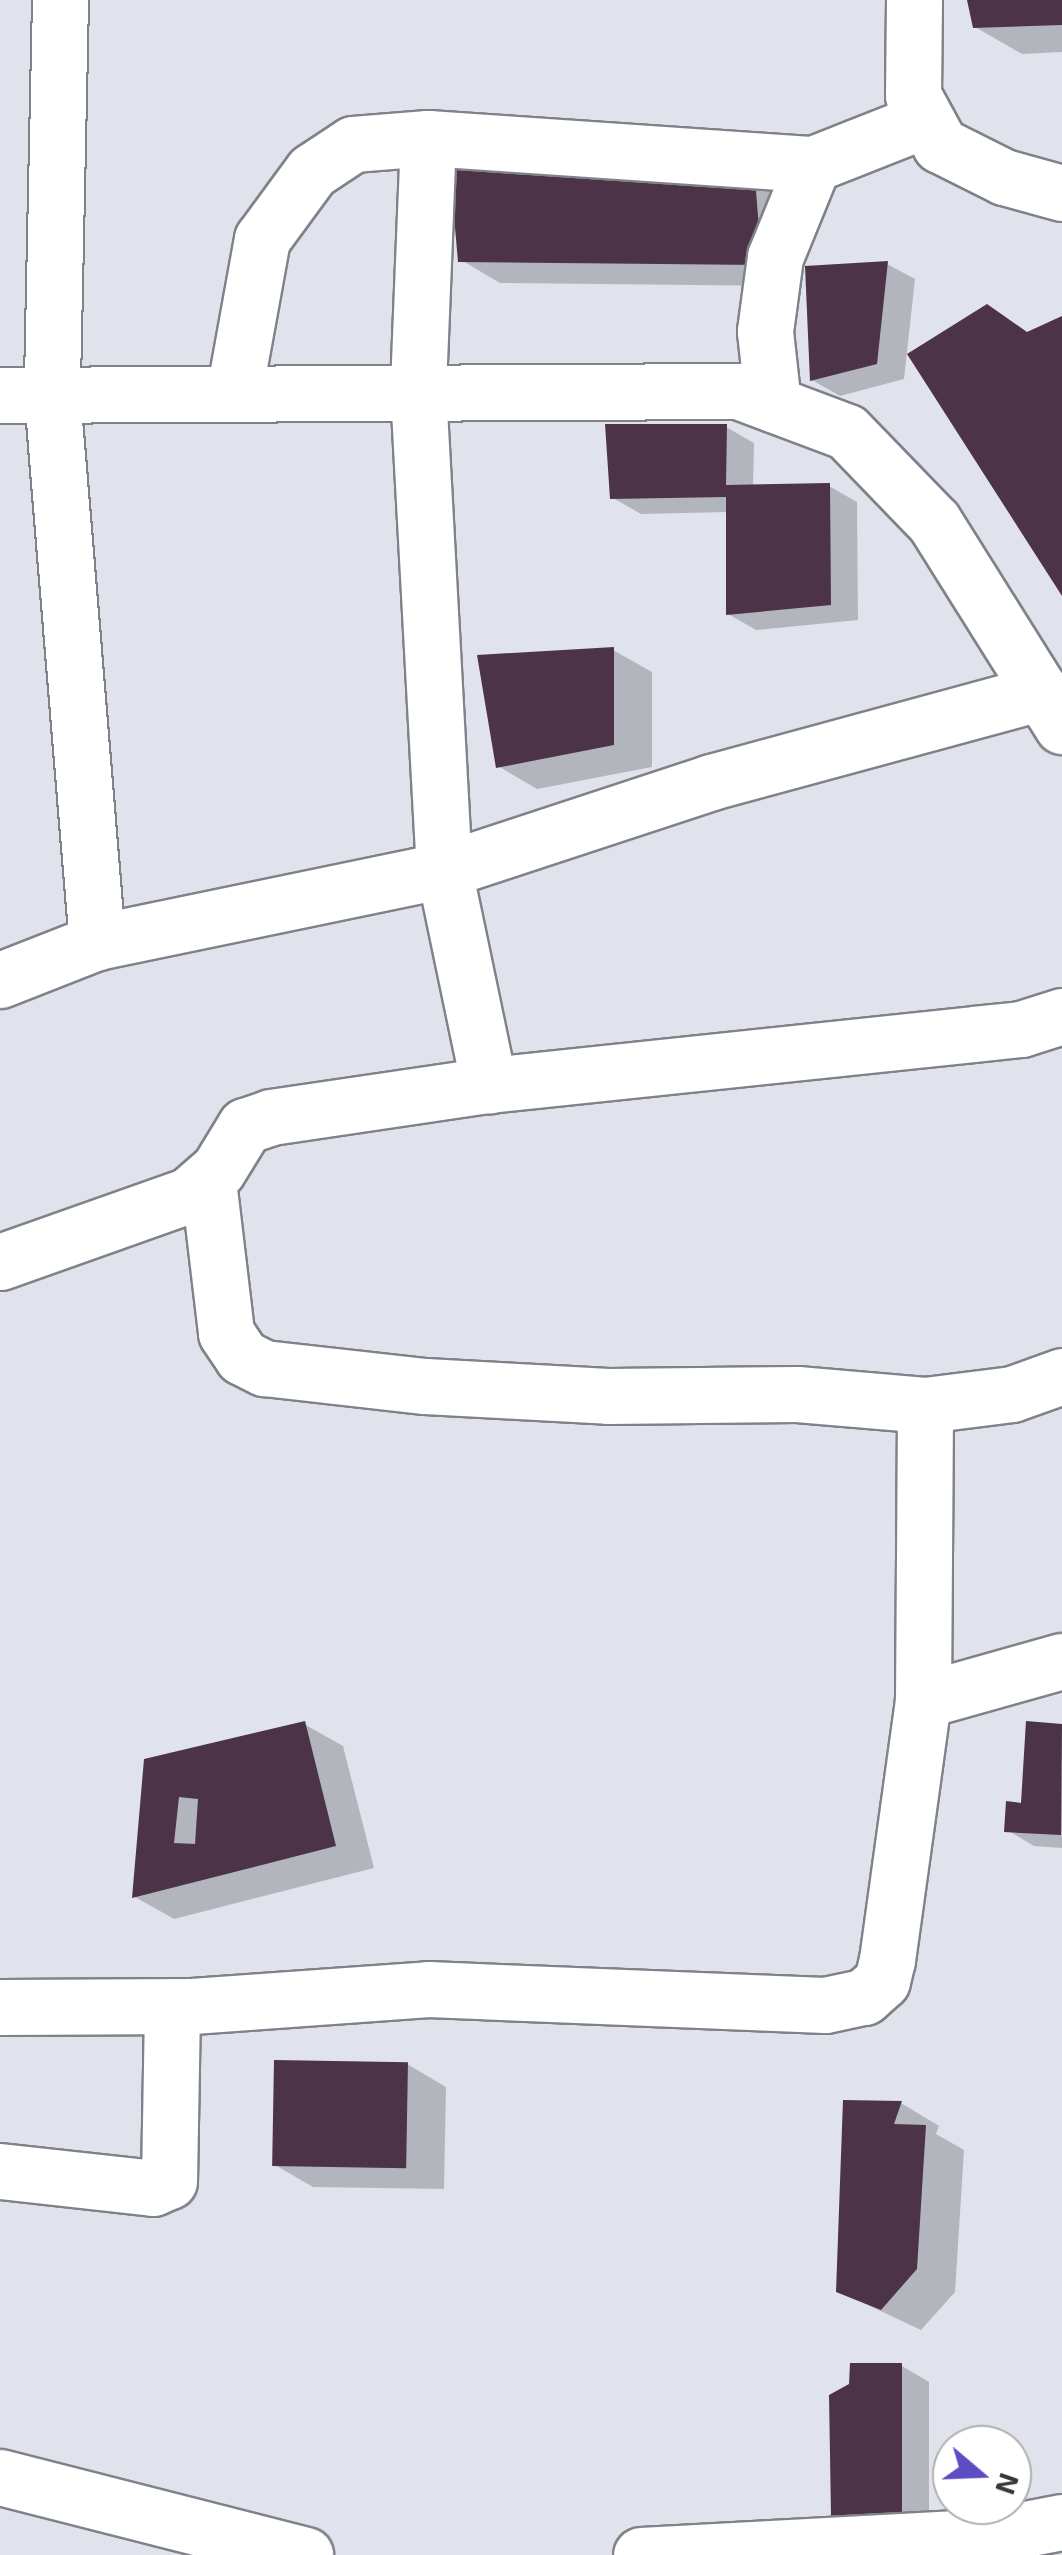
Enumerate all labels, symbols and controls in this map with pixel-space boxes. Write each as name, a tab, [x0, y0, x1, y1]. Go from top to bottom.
north arrow	[932, 2425, 1032, 2525]
text: N	[989, 2469, 1028, 2499]

